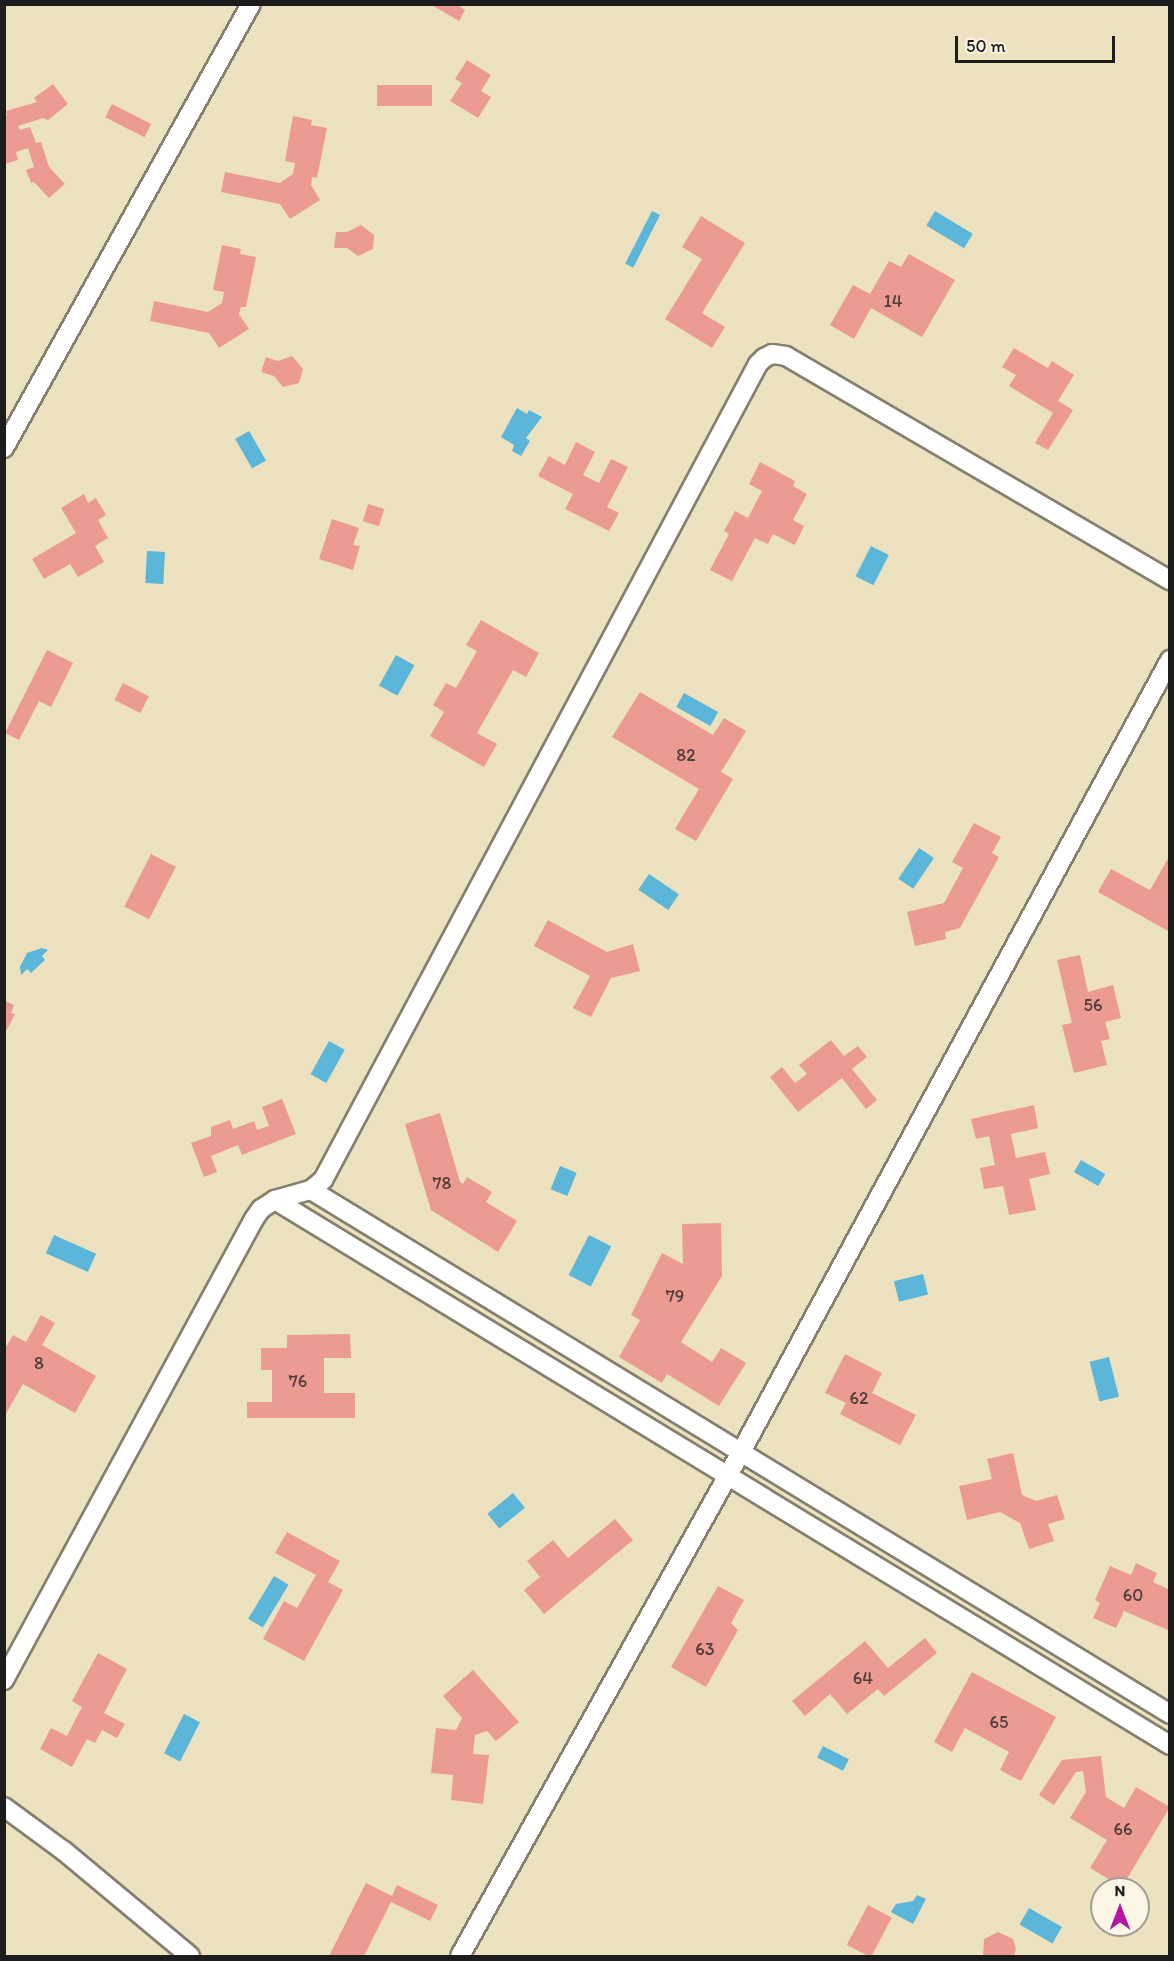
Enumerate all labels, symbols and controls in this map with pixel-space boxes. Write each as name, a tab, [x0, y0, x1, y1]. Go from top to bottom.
scale bar	[958, 24, 1118, 62]
text: 50 m	[966, 35, 1006, 57]
house number: 14	[883, 290, 903, 312]
house number: 82	[676, 744, 696, 766]
house number: 56	[1084, 994, 1102, 1016]
house number: 78	[433, 1172, 451, 1194]
house number: 79	[666, 1285, 684, 1307]
house number: 8	[34, 1352, 44, 1374]
house number: 76	[289, 1370, 307, 1392]
house number: 62	[850, 1387, 868, 1409]
house number: 60	[1123, 1584, 1143, 1606]
house number: 63	[695, 1638, 715, 1660]
house number: 64	[853, 1667, 873, 1689]
house number: 65	[990, 1711, 1008, 1733]
house number: 66	[1113, 1818, 1133, 1840]
north arrow	[1090, 1877, 1150, 1937]
text: N	[1115, 1881, 1125, 1900]

